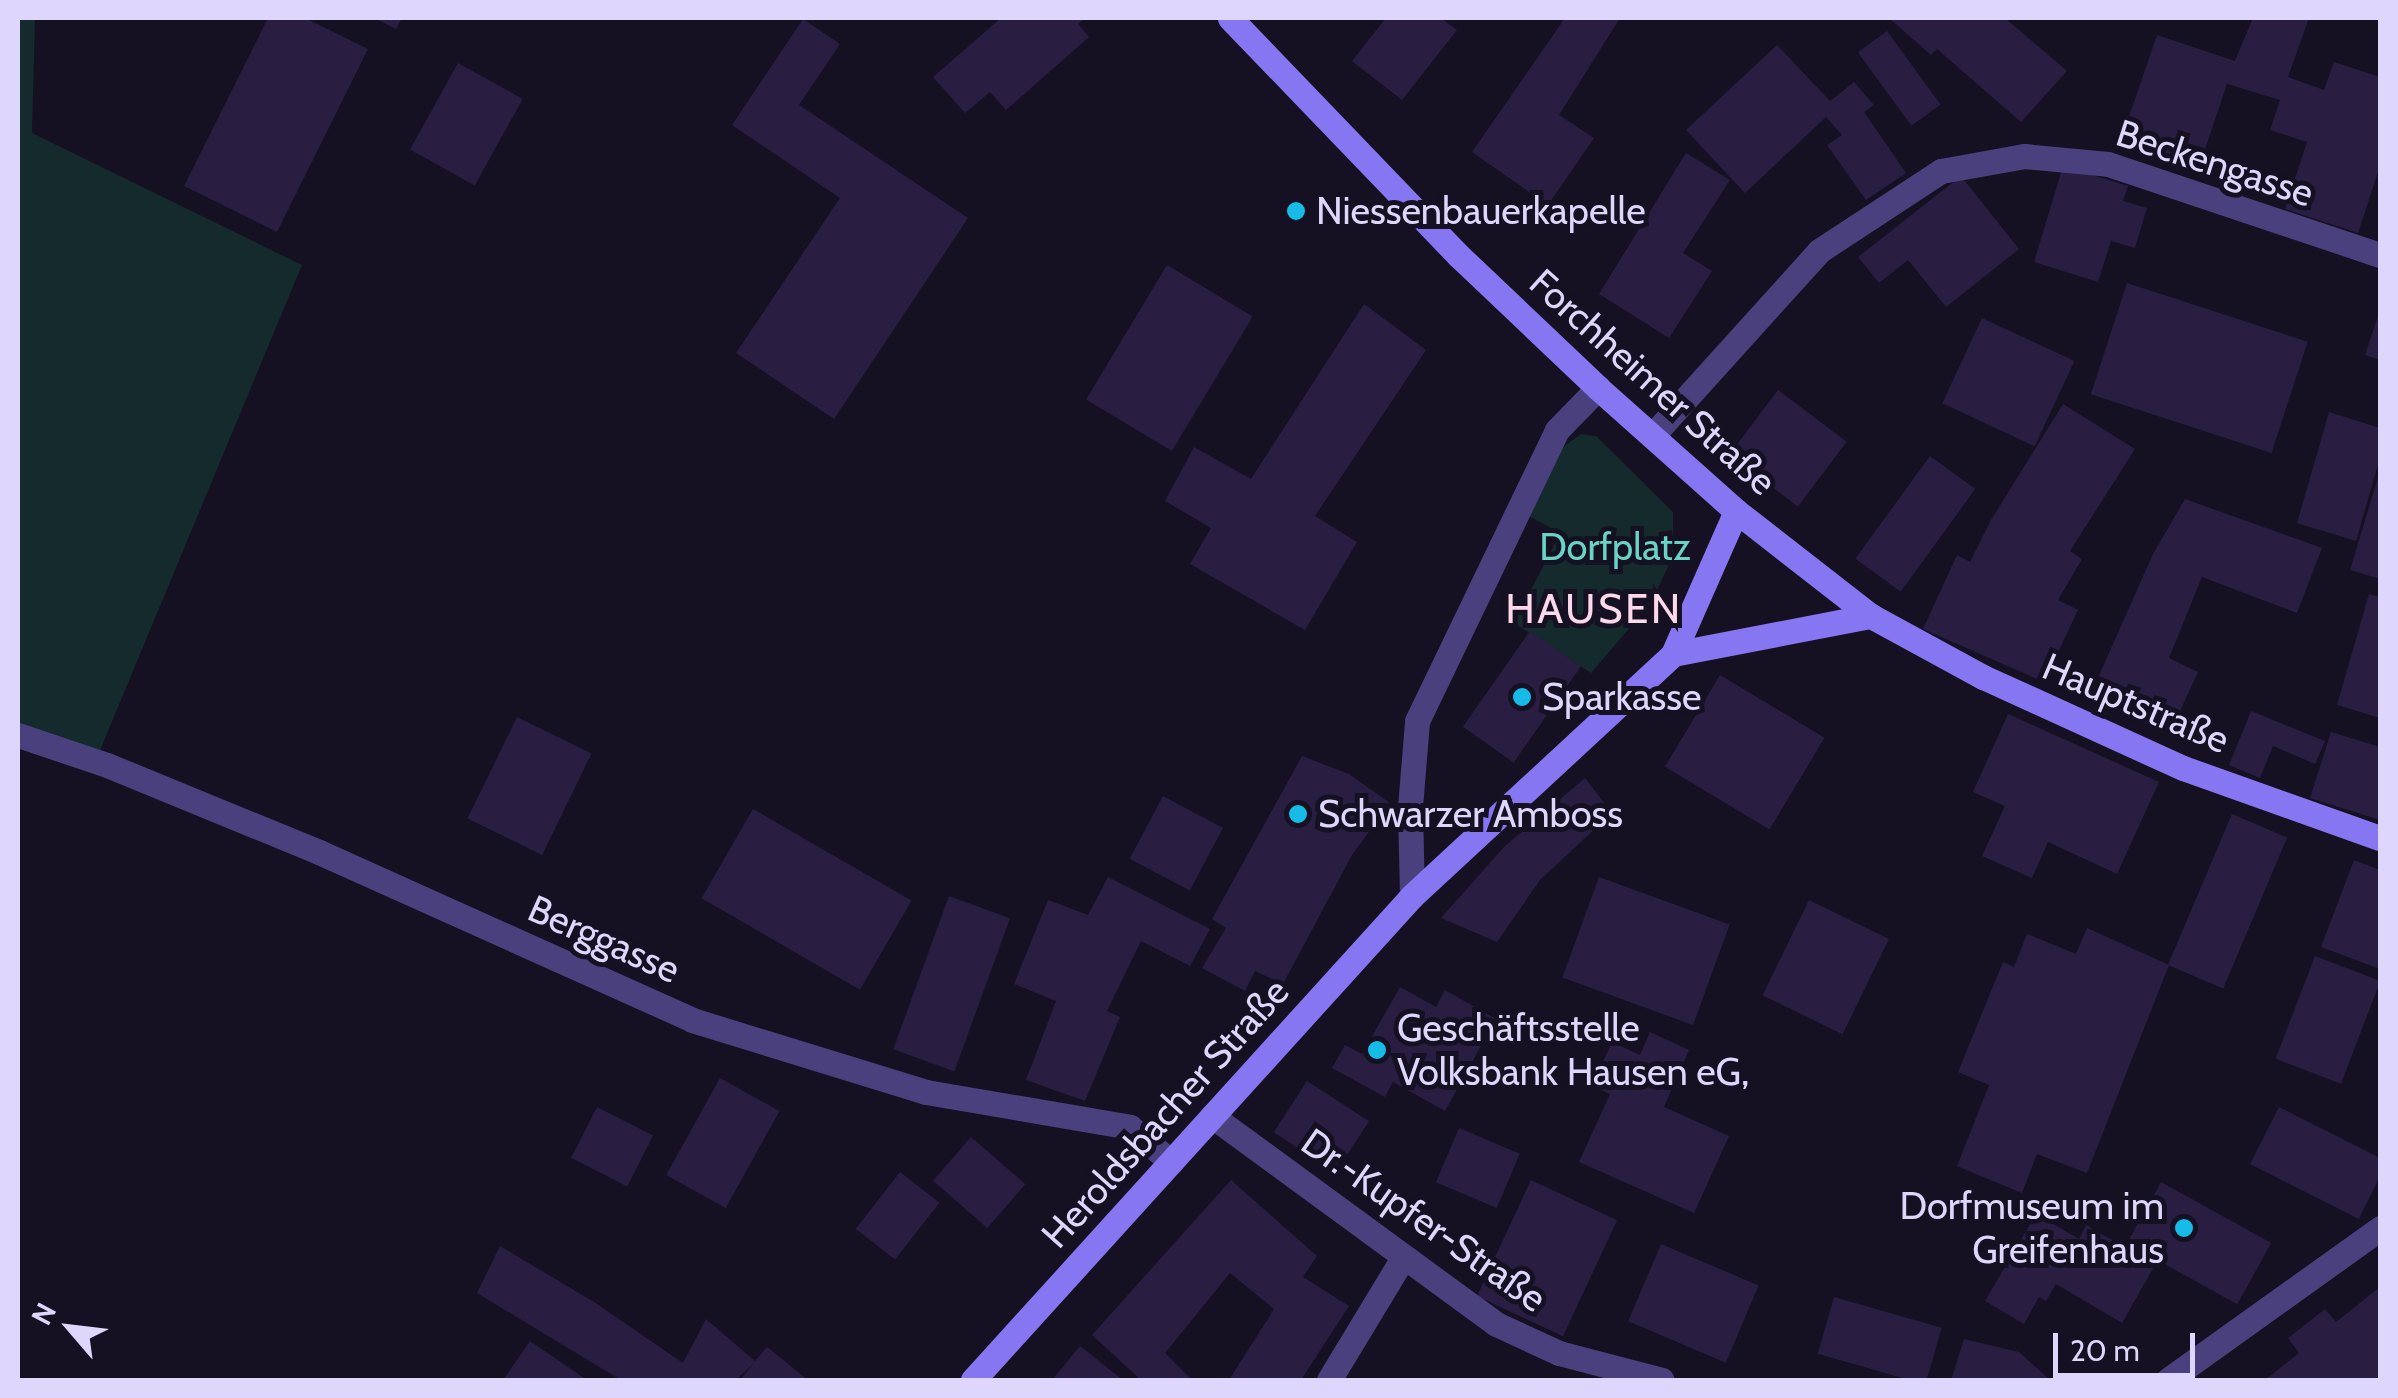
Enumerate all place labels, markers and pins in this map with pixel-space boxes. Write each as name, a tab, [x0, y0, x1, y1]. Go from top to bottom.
place label: Niessenbauerkapelle	[1316, 188, 1646, 234]
marker: Niessenbauerkapelle	[1285, 200, 1307, 222]
place label: Sparkasse	[1542, 674, 1701, 720]
marker: Sparkasse	[1511, 686, 1533, 708]
place label: Schwarzer Amboss	[1318, 791, 1623, 837]
marker: Schwarzer Amboss	[1287, 803, 1309, 825]
place label: Geschäftsstelle Volksbank Hausen eG,	[1397, 1005, 1749, 1094]
marker: Geschäftsstelle Volksbank Hausen eG,	[1366, 1039, 1388, 1061]
place label: Dorfmuseum im Greifenhaus	[1900, 1183, 2164, 1272]
marker: Dorfmuseum im Greifenhaus	[2173, 1217, 2195, 1239]

